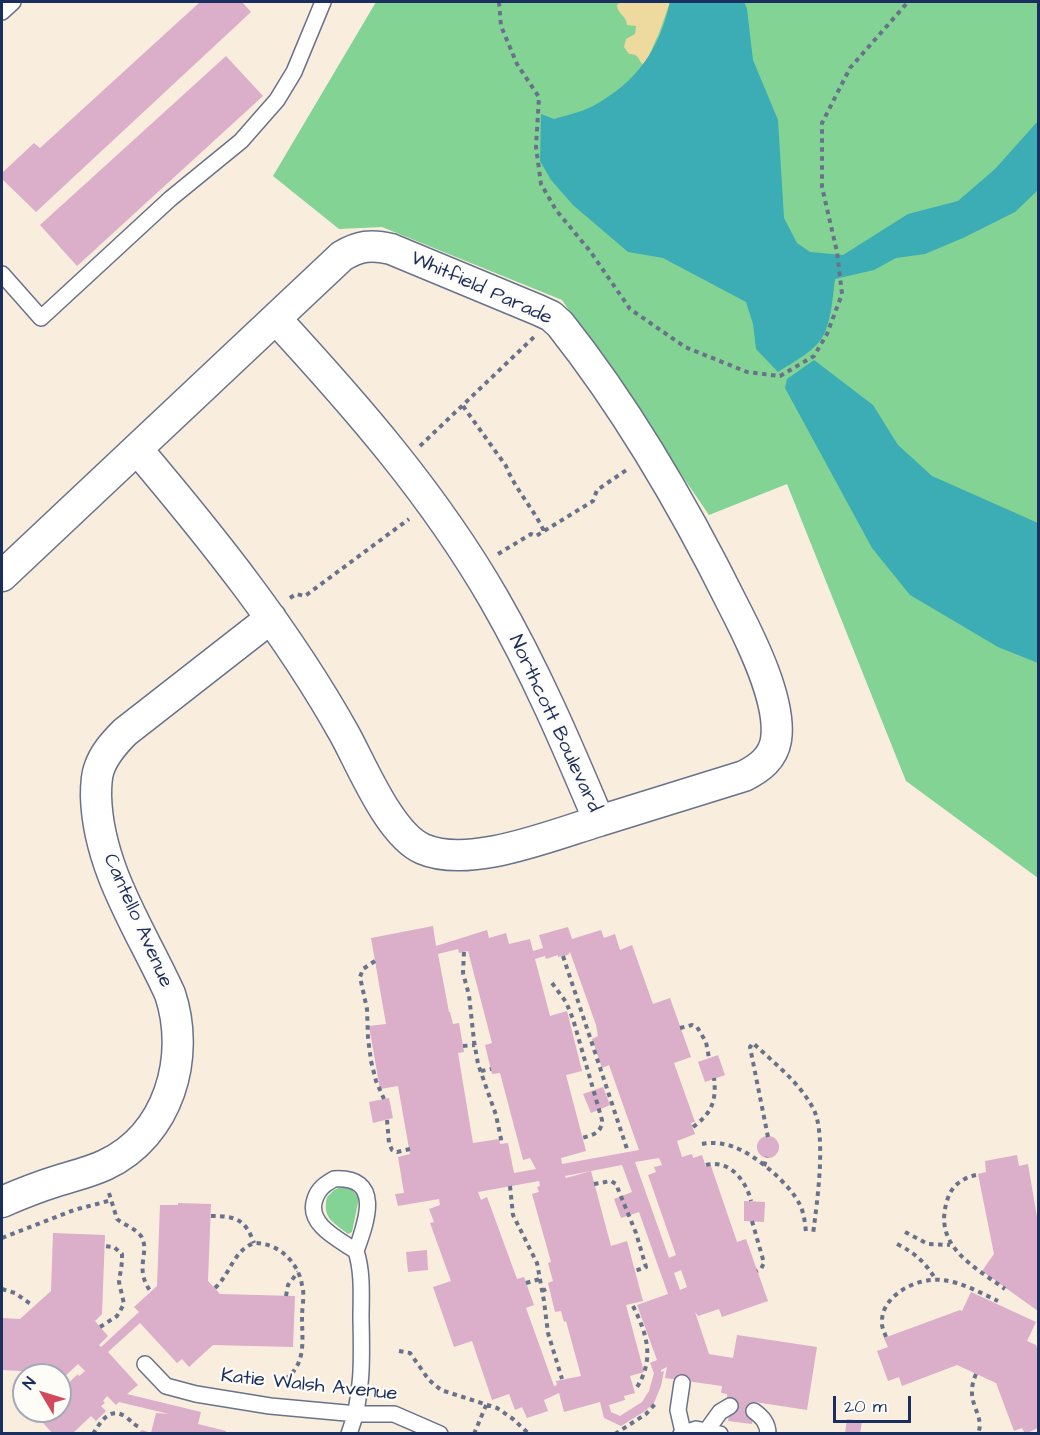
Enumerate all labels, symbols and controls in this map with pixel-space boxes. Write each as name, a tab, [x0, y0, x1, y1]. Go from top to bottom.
street label: Whitfield Parade	[407, 247, 555, 331]
street label: Northcott Boulevard	[502, 632, 606, 816]
street label: Cantello Avenue	[97, 850, 177, 992]
north arrow	[12, 1363, 72, 1423]
street label: Katie Walsh Avenue	[220, 1365, 398, 1407]
text: N	[18, 1372, 41, 1394]
scale bar	[836, 1384, 914, 1422]
text: 20 m	[844, 1394, 887, 1419]

